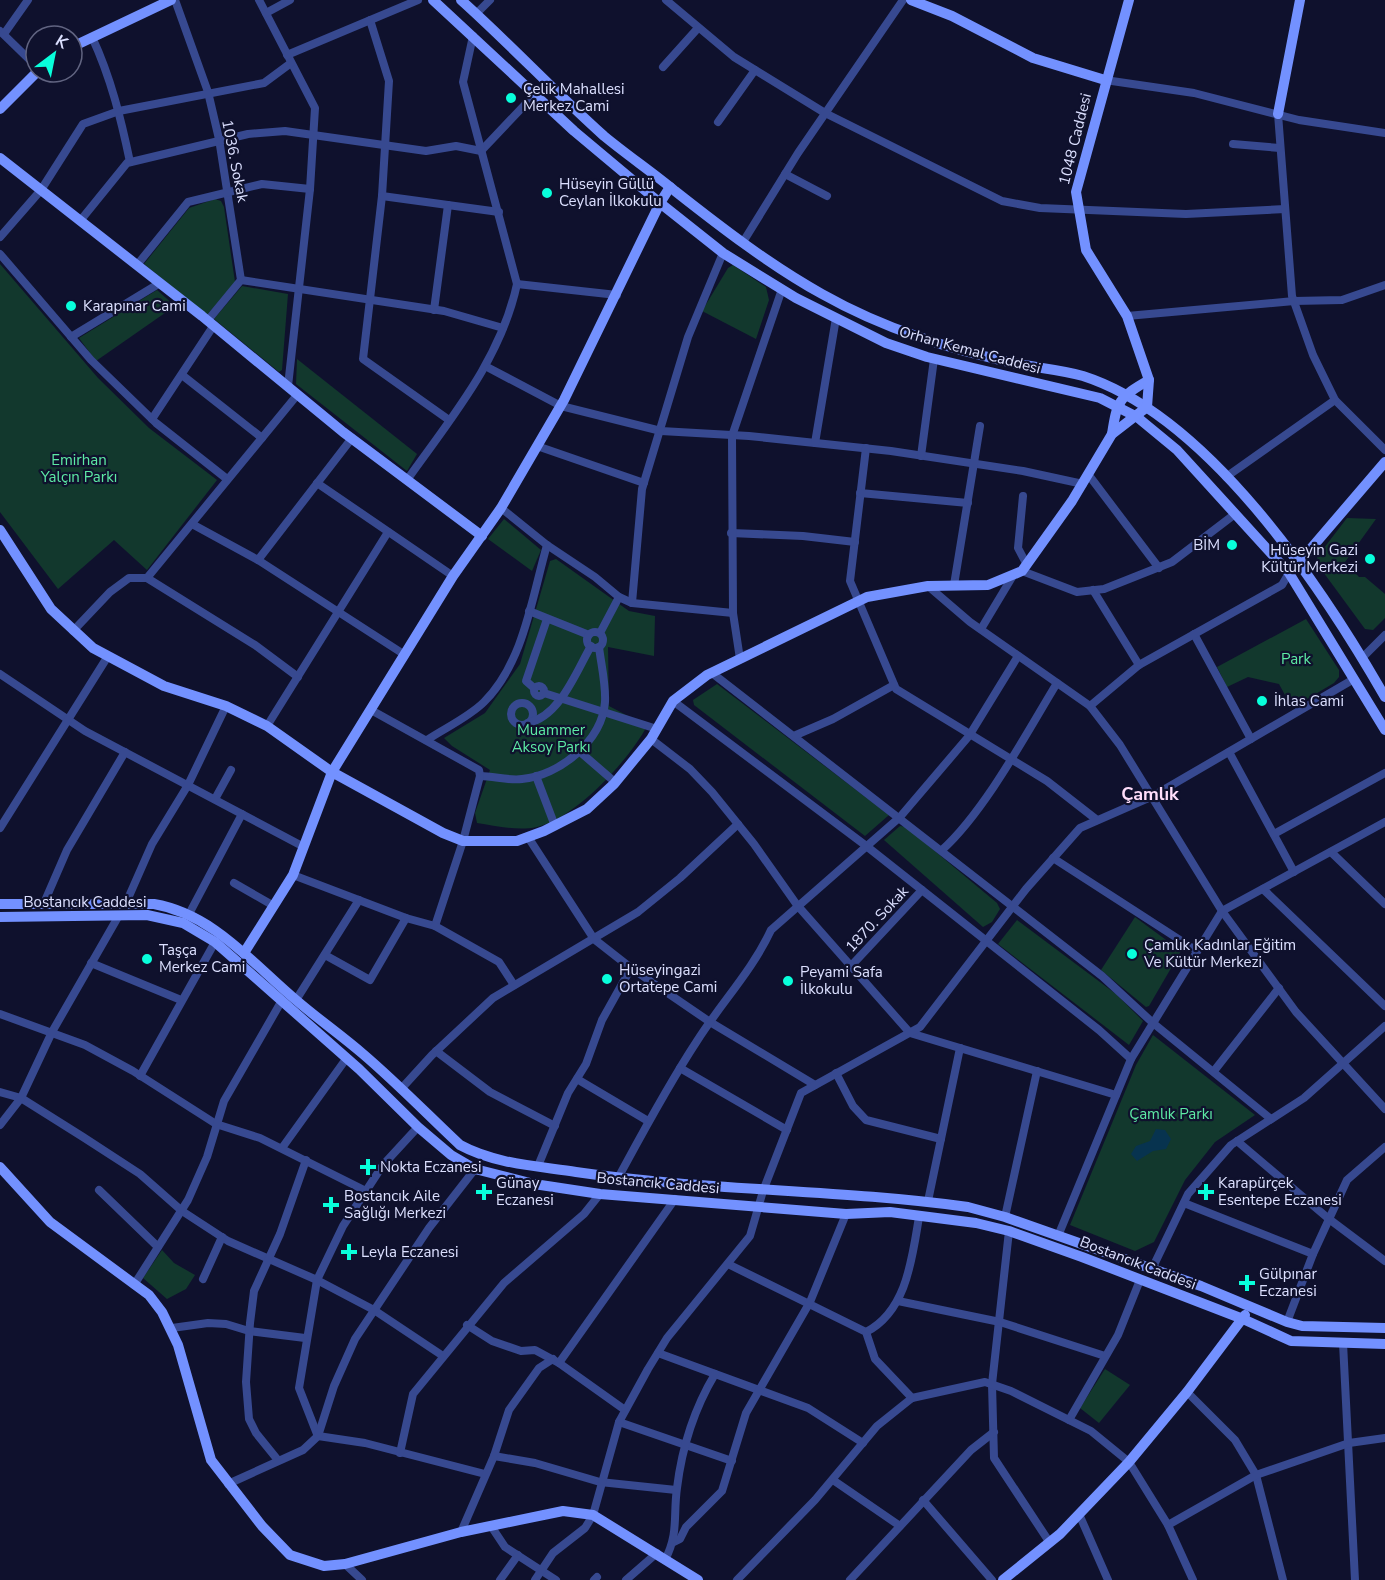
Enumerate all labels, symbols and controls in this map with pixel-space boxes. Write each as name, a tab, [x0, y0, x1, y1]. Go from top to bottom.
north arrow	[24, 24, 84, 84]
text: K	[51, 30, 73, 55]
place label: Çelik Mahallesi Merkez Cami	[523, 79, 625, 116]
marker: Çelik Mahallesi Merkez Cami	[504, 91, 518, 105]
street label: 1048 Caddesi	[1054, 91, 1096, 187]
street label: 1036. Sokak	[217, 118, 253, 204]
place label: Hüseyin Güllü Ceylan İlkokulu	[559, 174, 662, 211]
marker: Hüseyin Güllü Ceylan İlkokulu	[540, 186, 554, 200]
place label: Karapınar Cami	[83, 296, 186, 316]
marker: Karapınar Cami	[64, 299, 78, 313]
street label: Orhan Kemal Caddesi	[897, 321, 1043, 379]
park label: Emirhan Yalçın Parkı	[40, 450, 117, 487]
place label: BİM	[1193, 535, 1220, 555]
marker: BİM	[1225, 538, 1239, 552]
place label: Hüseyin Gazi Kültür Merkezi	[1261, 540, 1358, 577]
marker: Hüseyin Gazi Kültür Merkezi	[1363, 552, 1377, 566]
park label: Park	[1281, 649, 1311, 669]
place label: İhlas Cami	[1274, 691, 1344, 711]
marker: İhlas Cami	[1255, 694, 1269, 708]
park label: Muammer Aksoy Parkı	[512, 720, 590, 757]
district label: Çamlık	[1121, 782, 1179, 806]
street label: 1870. Sokak	[841, 881, 913, 956]
street label: Bostancık Caddesi	[23, 892, 147, 912]
place label: Çamlık Kadınlar Eğitim Ve Kültür Merkezi	[1143, 935, 1296, 972]
place label: Taşça Merkez Cami	[159, 940, 245, 977]
marker: Çamlık Kadınlar Eğitim Ve Kültür Merkezi	[1125, 947, 1139, 961]
marker: Taşça Merkez Cami	[140, 952, 154, 966]
place label: Hüseyingazi Ortatepe Cami	[619, 960, 717, 997]
place label: Peyami Safa İlkokulu	[800, 962, 883, 999]
marker: Hüseyingazi Ortatepe Cami	[600, 972, 614, 986]
marker: Peyami Safa İlkokulu	[781, 974, 795, 988]
park label: Çamlık Parkı	[1129, 1104, 1213, 1124]
place label: Nokta Eczanesi	[380, 1157, 481, 1177]
marker: Nokta Eczanesi	[361, 1160, 375, 1174]
street label: Bostancık Caddesi	[596, 1168, 720, 1198]
place label: Günay Eczanesi	[496, 1173, 554, 1210]
place label: Karapürçek Esentepe Eczanesi	[1218, 1173, 1342, 1210]
marker: Günay Eczanesi	[477, 1185, 491, 1199]
marker: Karapürçek Esentepe Eczanesi	[1199, 1185, 1213, 1199]
place label: Bostancık Aile Sağlığı Merkezi	[344, 1186, 446, 1223]
marker: Bostancık Aile Sağlığı Merkezi	[322, 1196, 340, 1214]
street label: Bostancık Caddesi	[1077, 1232, 1199, 1294]
place label: Leyla Eczanesi	[361, 1242, 459, 1262]
marker: Leyla Eczanesi	[342, 1245, 356, 1259]
place label: Gülpınar Eczanesi	[1259, 1264, 1317, 1301]
marker: Gülpınar Eczanesi	[1240, 1276, 1254, 1290]

